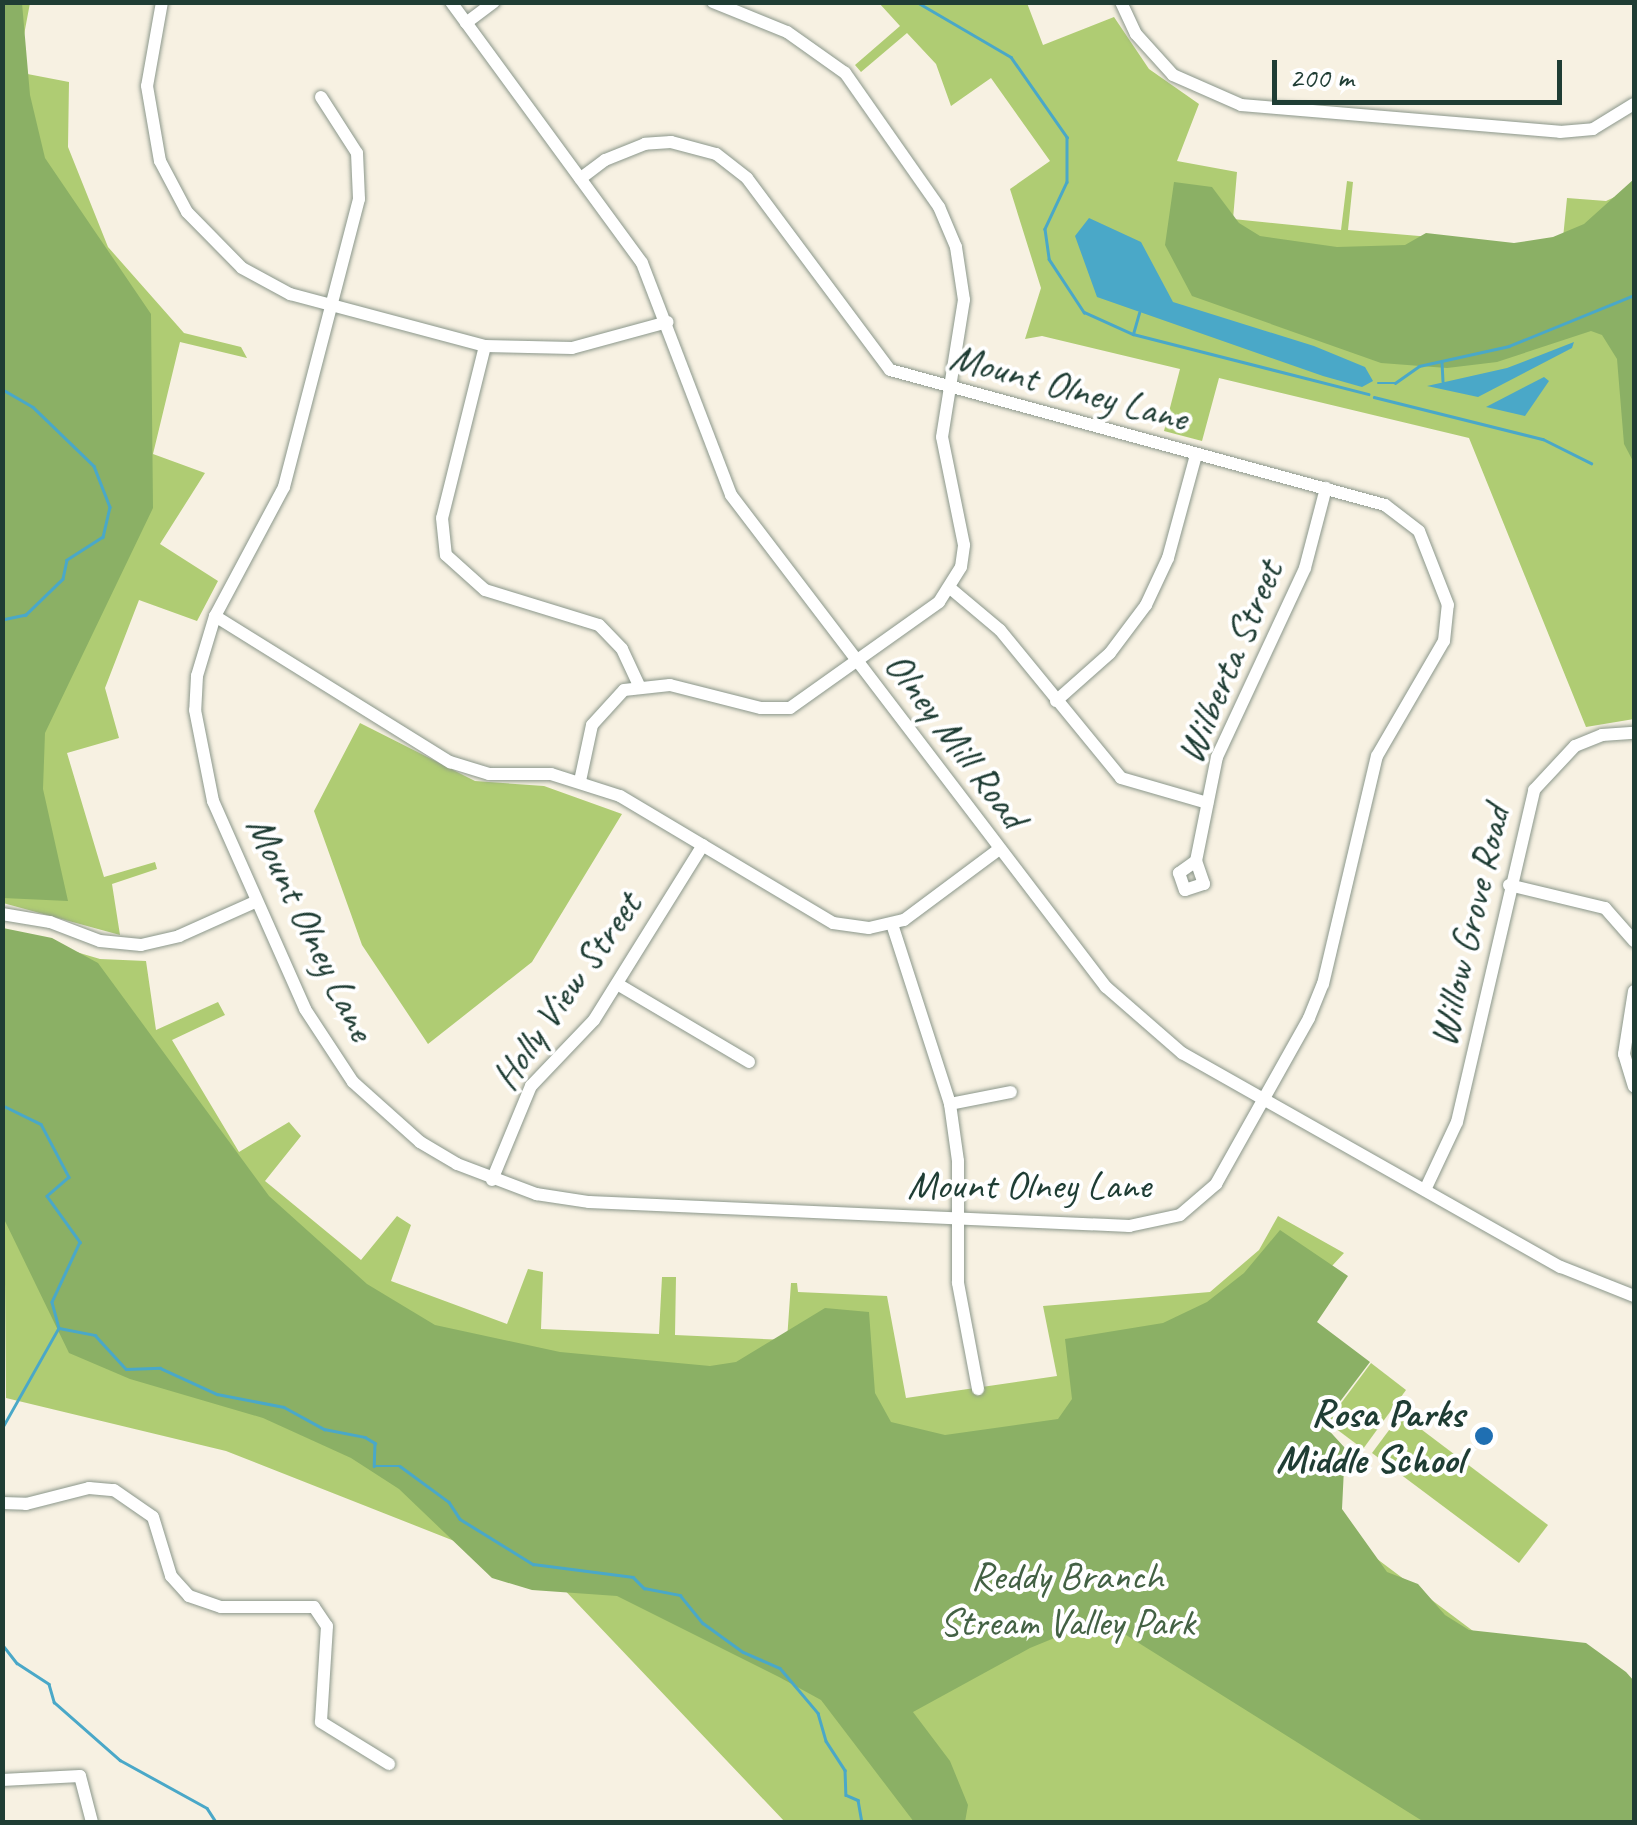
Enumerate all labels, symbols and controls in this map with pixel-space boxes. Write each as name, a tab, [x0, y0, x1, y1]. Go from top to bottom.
scale bar	[1277, 40, 1567, 102]
text: 200 m	[1289, 58, 1354, 96]
street label: Mount Olney Lane	[944, 332, 1194, 442]
street label: Wilberta Street	[1165, 553, 1293, 771]
street label: Olney Mill Road	[874, 642, 1038, 838]
street label: Willow Grove Road	[1418, 801, 1520, 1051]
street label: Mount Olney Lane	[236, 807, 386, 1049]
street label: Holly View Street	[480, 883, 652, 1099]
street label: Mount Olney Lane	[906, 1161, 1152, 1209]
place label: Rosa Parks Middle School	[1276, 1389, 1464, 1483]
marker: Rosa Parks Middle School	[1473, 1425, 1495, 1447]
park label: Reddy Branch Stream Valley Park	[938, 1552, 1196, 1646]

